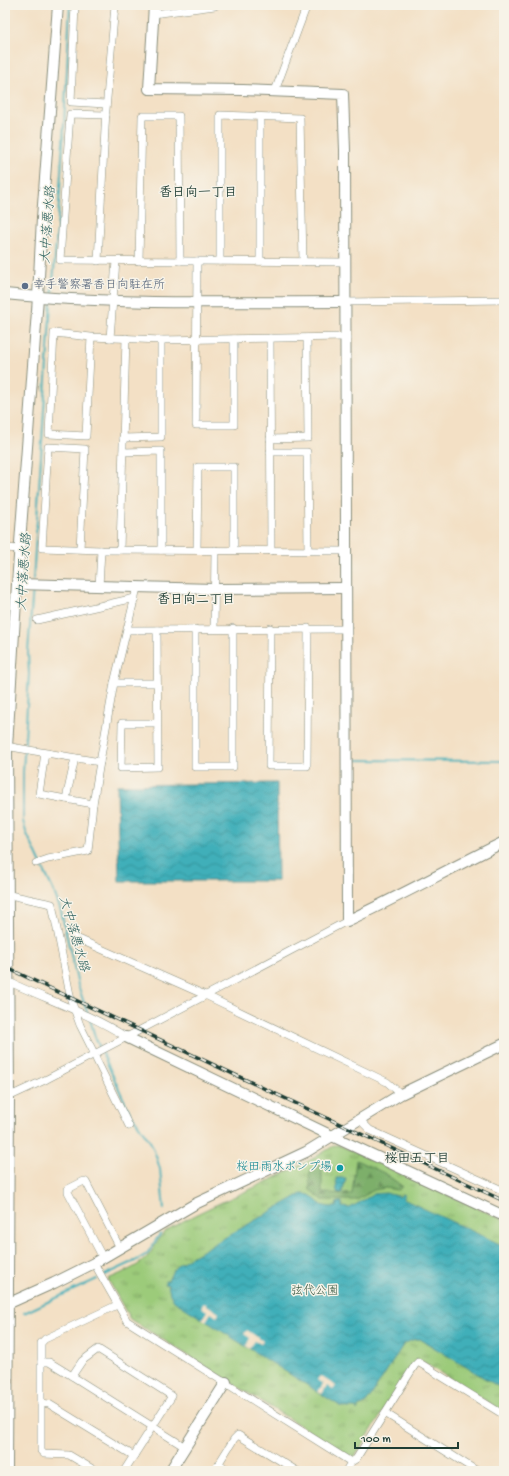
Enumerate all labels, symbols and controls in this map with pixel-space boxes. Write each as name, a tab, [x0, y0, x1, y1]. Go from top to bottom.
water label: 大中落悪水路	[38, 185, 59, 264]
district label: 香日向一丁目	[159, 185, 237, 201]
place label: 幸手警察署香日向駐在所	[33, 278, 165, 293]
marker: 幸手警察署香日向駐在所	[20, 281, 30, 291]
water label: 大中落悪水路	[14, 532, 35, 611]
district label: 香日向二丁目	[157, 592, 235, 608]
water label: 大中落悪水路	[55, 894, 92, 975]
district label: 桜田五丁目	[384, 1152, 450, 1167]
place label: 桜田雨水ポンプ場	[236, 1160, 332, 1175]
marker: 桜田雨水ポンプ場	[335, 1163, 345, 1173]
park label: 弦代公園	[291, 1284, 339, 1299]
scale bar	[355, 1424, 458, 1450]
text: 100 m	[360, 1433, 391, 1447]

